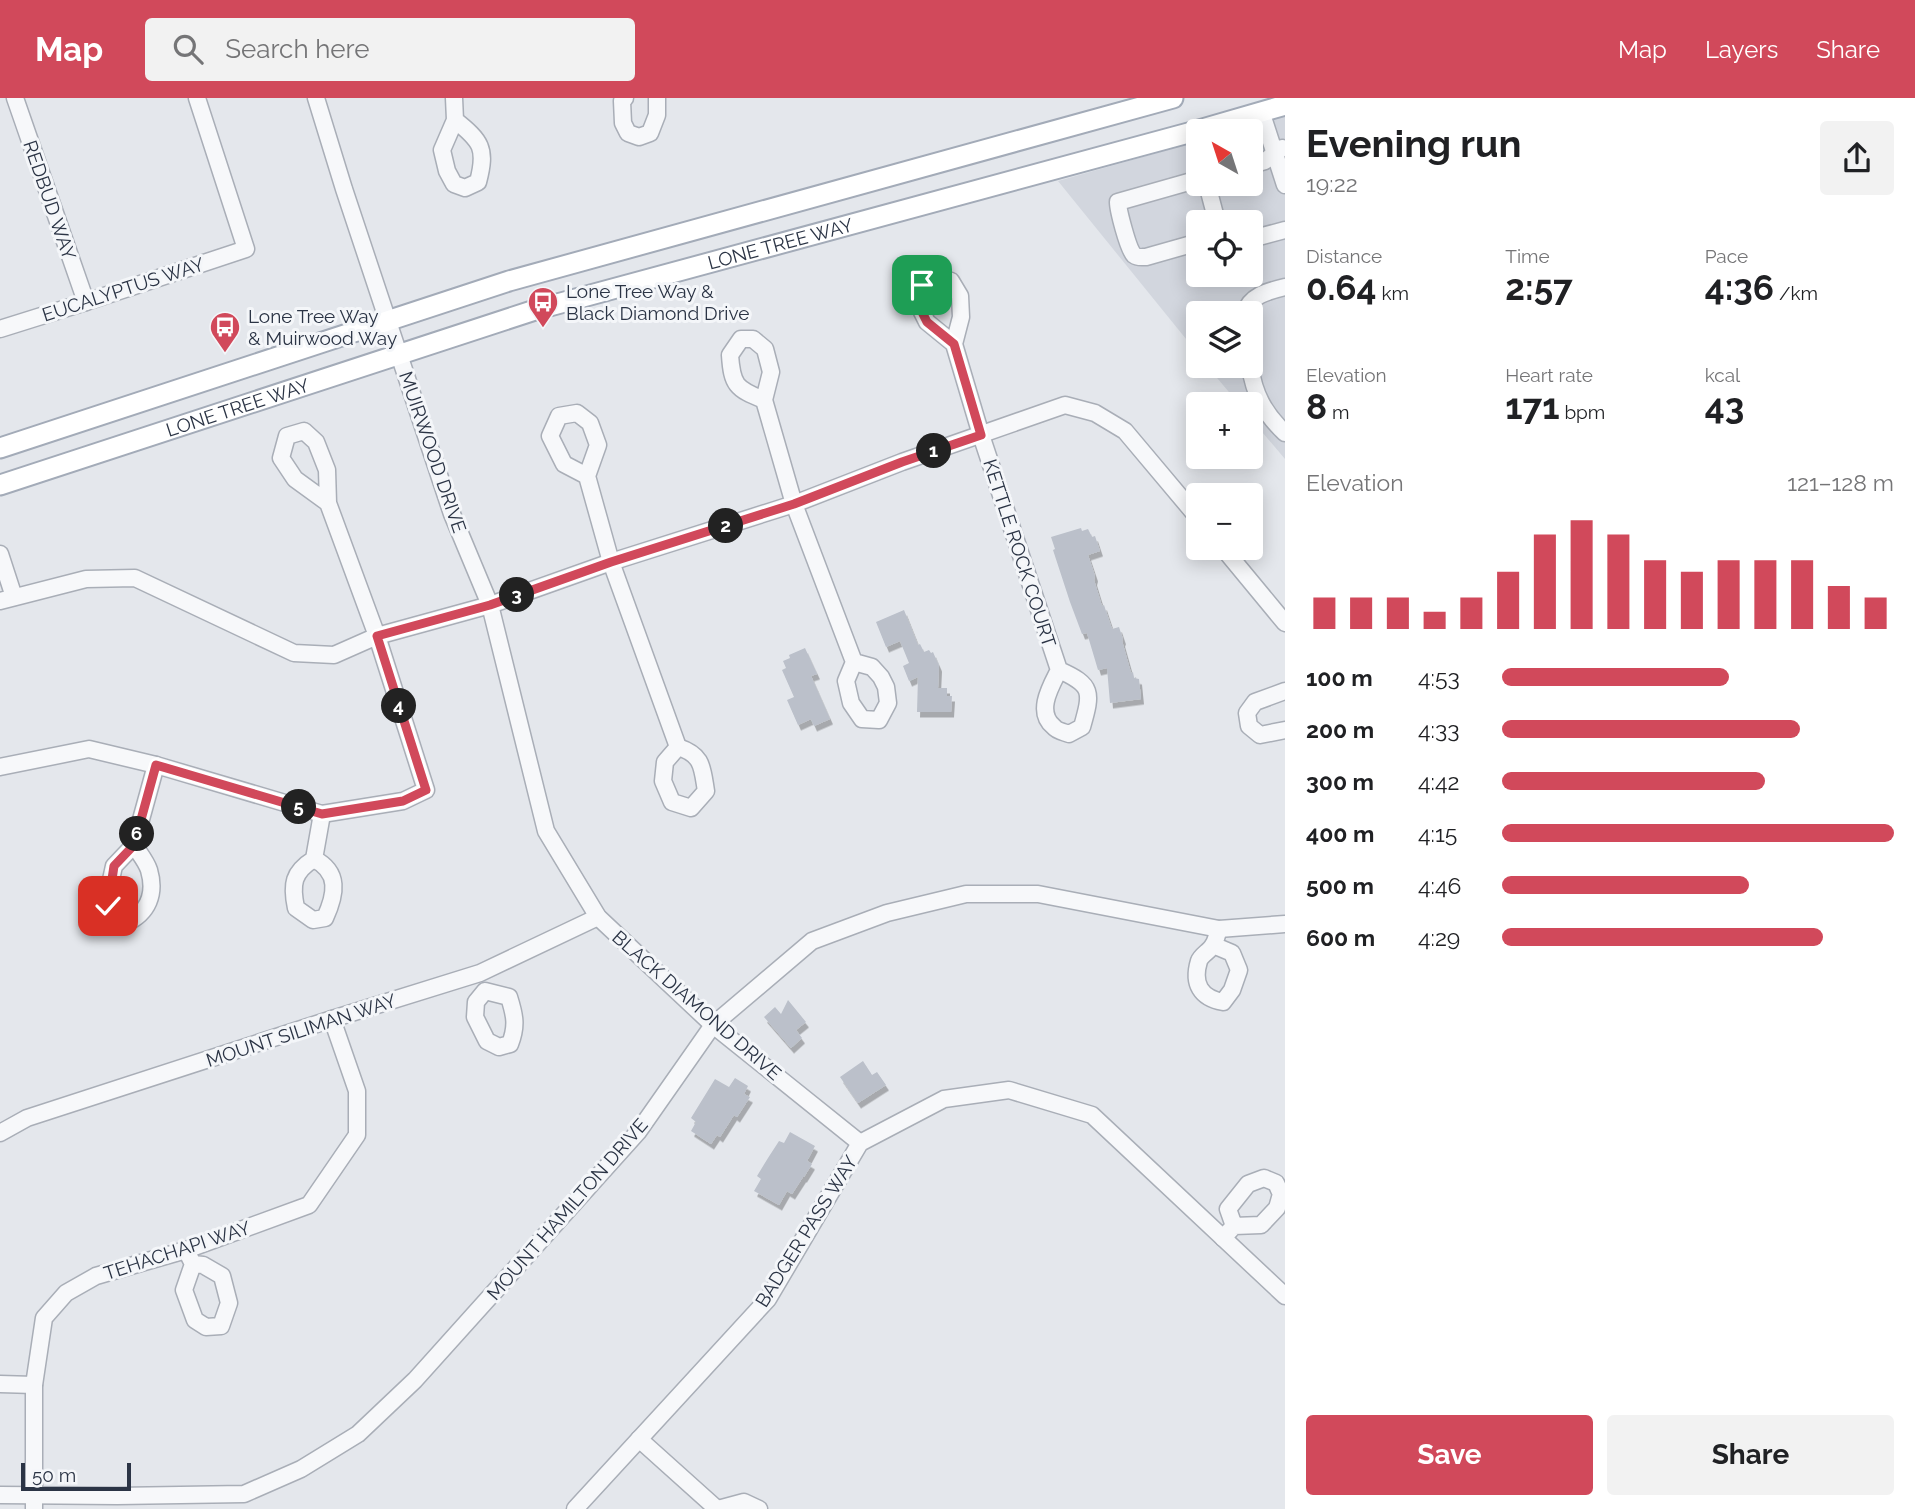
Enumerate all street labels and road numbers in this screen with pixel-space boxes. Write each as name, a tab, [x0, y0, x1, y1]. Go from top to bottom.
street label: REDBUD WAY	[19, 137, 81, 263]
street label: LONE TREE WAY	[705, 213, 856, 274]
street label: EUCALYPTUS WAY	[39, 252, 207, 326]
street label: MUIRWOOD DRIVE	[395, 368, 471, 536]
street label: LONE TREE WAY	[163, 373, 313, 441]
street label: KETTLE ROCK COURT	[979, 456, 1061, 650]
street label: BLACK DIAMOND DRIVE	[608, 926, 786, 1084]
street label: MOUNT SILIMAN WAY	[203, 989, 399, 1071]
street label: MOUNT HAMILTON DRIVE	[482, 1114, 652, 1304]
street label: BADGER PASS WAY	[750, 1151, 862, 1311]
street label: TEHACHAPI WAY	[101, 1216, 254, 1284]

